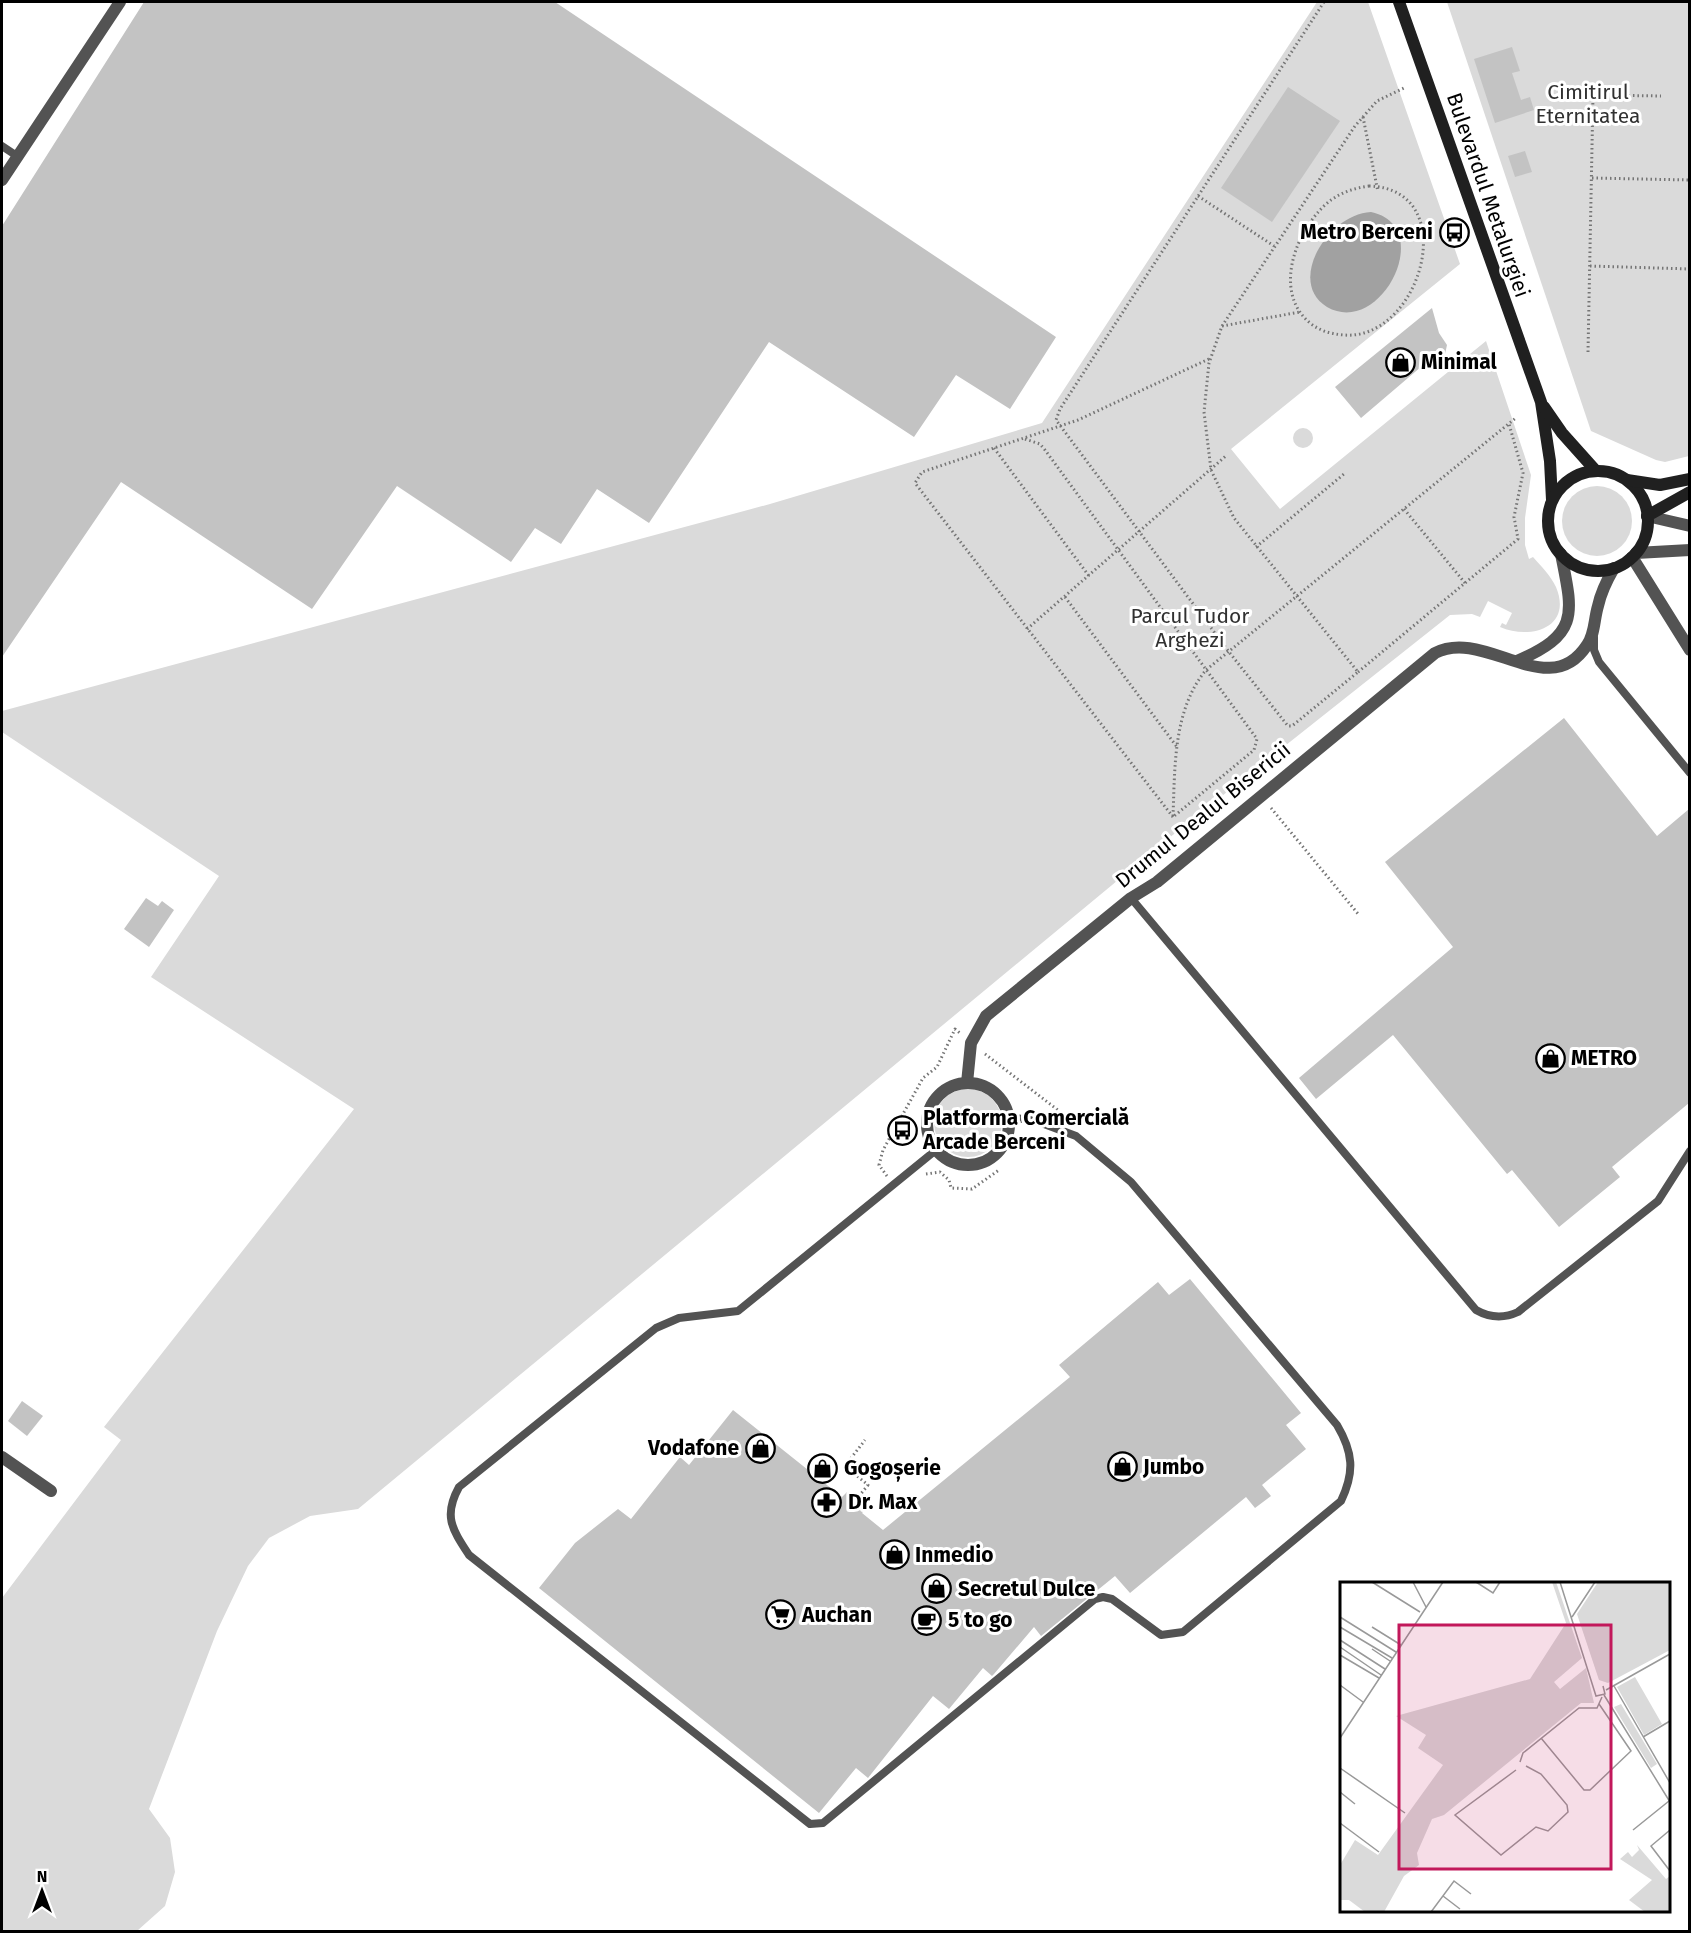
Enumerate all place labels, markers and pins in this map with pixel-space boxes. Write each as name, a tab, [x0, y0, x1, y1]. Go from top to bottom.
bus stop icon: Metro Berceni	[1438, 216, 1470, 248]
place label: Metro Berceni	[1300, 219, 1433, 245]
shop icon: Minimal	[1384, 346, 1416, 378]
place label: Minimal	[1421, 349, 1498, 375]
shop icon: METRO	[1534, 1042, 1566, 1074]
place label: METRO	[1571, 1045, 1637, 1071]
place label: Platforma Comercială Arcade Berceni	[922, 1105, 1129, 1155]
bus stop icon: Platforma Comercială Arcade Berceni	[886, 1114, 918, 1146]
shop icon: Vodafone	[744, 1432, 776, 1464]
place label: Vodafone	[647, 1435, 739, 1461]
shop icon: Jumbo	[1106, 1451, 1138, 1483]
shop icon: Gogoșerie	[807, 1452, 839, 1484]
place label: Jumbo	[1142, 1454, 1204, 1480]
place label: Gogoșerie	[844, 1455, 941, 1482]
pharmacy icon: Dr. Max	[811, 1486, 843, 1518]
place label: Dr. Max	[848, 1489, 917, 1515]
shop icon: Inmedio	[878, 1539, 910, 1571]
place label: Inmedio	[915, 1542, 993, 1568]
shop icon: Secretul Dulce	[921, 1573, 953, 1605]
place label: Secretul Dulce	[958, 1576, 1096, 1602]
supermarket icon: Auchan	[765, 1599, 797, 1631]
place label: Auchan	[801, 1602, 872, 1628]
cafe icon: 5 to go	[911, 1604, 943, 1636]
place label: 5 to go	[948, 1607, 1013, 1633]

